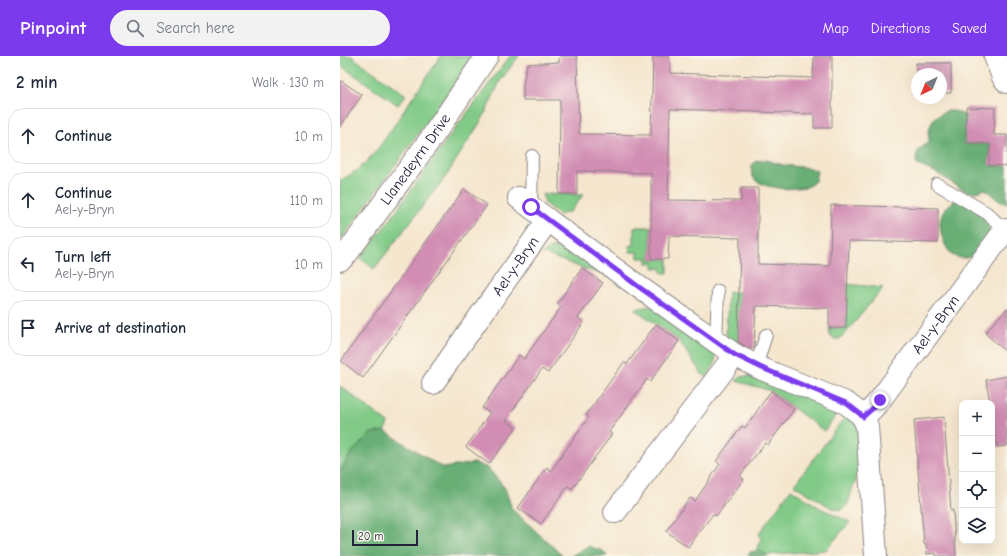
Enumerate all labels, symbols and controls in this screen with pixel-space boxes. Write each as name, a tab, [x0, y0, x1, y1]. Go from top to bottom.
search box	[110, 10, 390, 46]
text: Pinpoint	[20, 17, 86, 39]
icon: search	[124, 17, 146, 39]
text: Search here	[156, 19, 234, 37]
text: Map	[822, 20, 849, 37]
text: Directions	[871, 20, 930, 37]
text: Saved	[952, 20, 987, 37]
north arrow	[911, 68, 947, 104]
text: 2 min	[16, 73, 57, 92]
text: Walk · 130 m	[252, 75, 324, 90]
street label: Llanedeyrn Drive	[376, 110, 454, 208]
icon: ahead	[17, 125, 39, 147]
text: Continue	[55, 127, 112, 145]
text: 10 m	[295, 129, 323, 144]
text: Continue	[55, 184, 112, 202]
icon: ahead	[17, 189, 39, 211]
text: 110 m	[290, 193, 323, 208]
route start	[522, 198, 540, 216]
text: Ael-y-Bryn	[55, 202, 114, 217]
street label: Ael-y-Bryn	[488, 233, 543, 299]
text: Turn left	[55, 248, 111, 266]
icon: left	[17, 253, 39, 275]
text: 10 m	[295, 257, 323, 272]
text: Ael-y-Bryn	[55, 266, 114, 281]
street label: Ael-y-Bryn	[908, 291, 963, 357]
icon: arrive	[17, 317, 39, 339]
text: Arrive at destination	[55, 319, 186, 337]
route end	[871, 391, 889, 409]
map controls	[959, 400, 995, 544]
button: +	[959, 400, 995, 436]
button: −	[959, 436, 995, 472]
button: locate	[959, 472, 995, 508]
button: layers	[959, 508, 995, 544]
scale bar	[352, 528, 418, 547]
text: 20 m	[358, 530, 383, 543]

